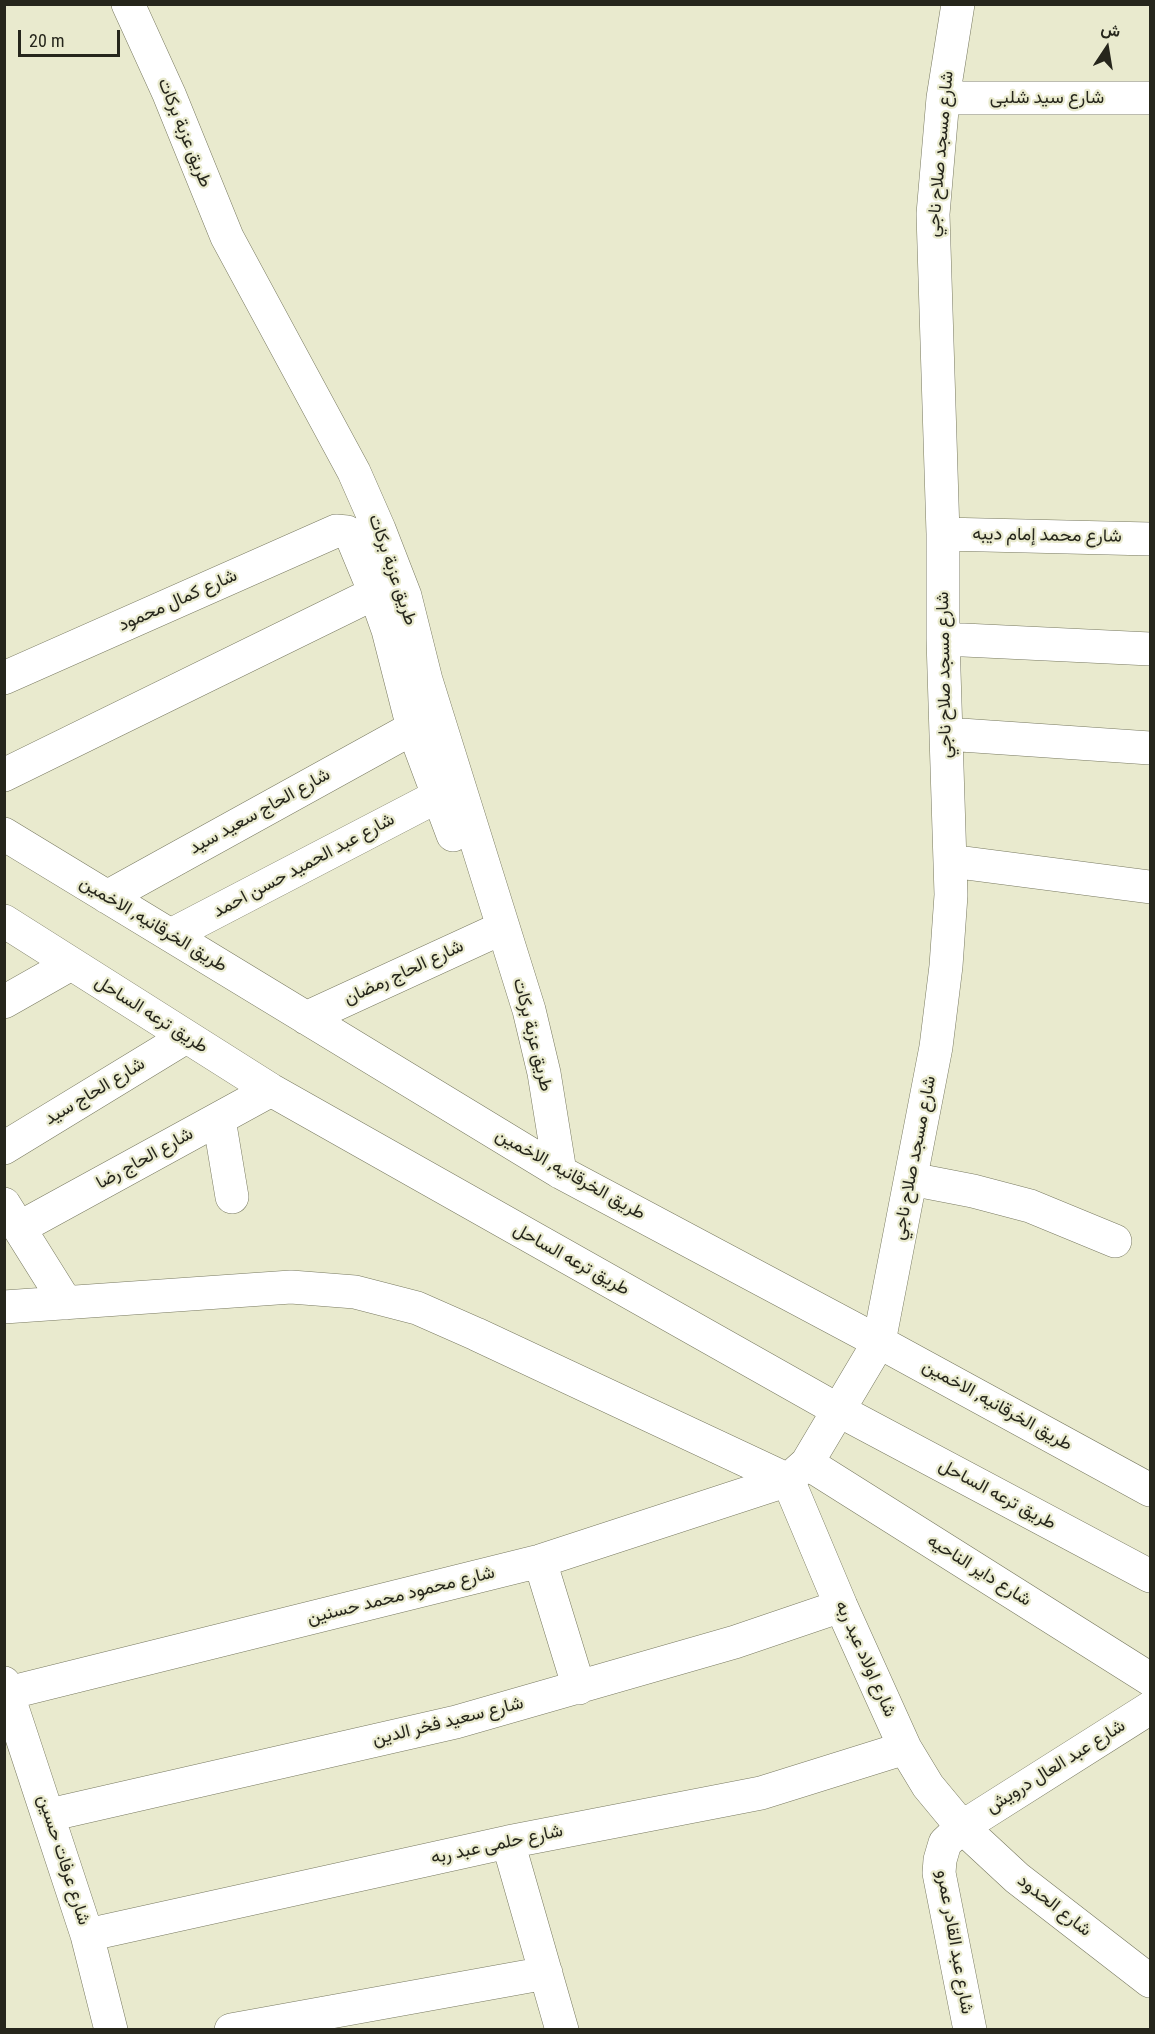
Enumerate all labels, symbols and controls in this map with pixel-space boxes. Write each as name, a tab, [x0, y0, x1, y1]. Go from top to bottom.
scale bar	[21, 18, 123, 56]
north arrow	[1077, 18, 1137, 78]
text: ش	[1099, 19, 1122, 41]
text: 20 m	[29, 30, 64, 51]
street label: شارع مسجد صلاح ناجي	[923, 70, 959, 238]
street label: طريق عزبة بركات	[152, 75, 216, 191]
street label: شارع سيد شلبى	[990, 87, 1104, 109]
street label: طريق عزبة بركات	[363, 512, 421, 628]
street label: شارع محمد إمام ديبه	[972, 524, 1122, 548]
street label: شارع كمال محمود	[115, 565, 241, 637]
street label: شارع مسجد صلاح ناجي	[933, 591, 957, 759]
street label: شارع الحاج سعيد سيد	[186, 764, 334, 860]
street label: شارع عبد الحميد حسن احمد	[210, 809, 398, 923]
street label: طريق الخرقانيه, الاخمين	[75, 872, 231, 978]
street label: شارع الحاج رمضان	[341, 936, 467, 1010]
street label: طريق ترعه الساحل	[90, 972, 212, 1058]
street label: طريق عزبة بركات	[507, 976, 557, 1094]
street label: شارع الحاج سيد	[41, 1054, 149, 1130]
street label: شارع مسجد صلاح ناجي	[888, 1074, 942, 1242]
street label: شارع الحاج رضا	[93, 1124, 197, 1194]
street label: طريق الخرقانيه, الاخمين	[491, 1125, 649, 1225]
street label: طريق ترعه الساحل	[509, 1219, 633, 1301]
street label: طريق الخرقانيه, الاخمين	[918, 1356, 1076, 1456]
street label: طريق ترعه الساحل	[935, 1455, 1059, 1535]
street label: شارع داير الناحيه	[923, 1530, 1035, 1612]
street label: شارع محمود محمد حسنين	[305, 1562, 497, 1630]
street label: شارع اولاد عبد ربه	[830, 1597, 900, 1721]
street label: شارع سعيد فخر الدين	[370, 1693, 526, 1751]
street label: شارع عبد العال درويش	[982, 1715, 1130, 1819]
street label: شارع عرفات حسين	[32, 1792, 94, 1928]
street label: شارع حلمى عبد ربه	[429, 1820, 565, 1870]
street label: شارع عبد القادر عمرو	[931, 1868, 977, 2016]
street label: شارع الحدود	[1013, 1870, 1095, 1942]

